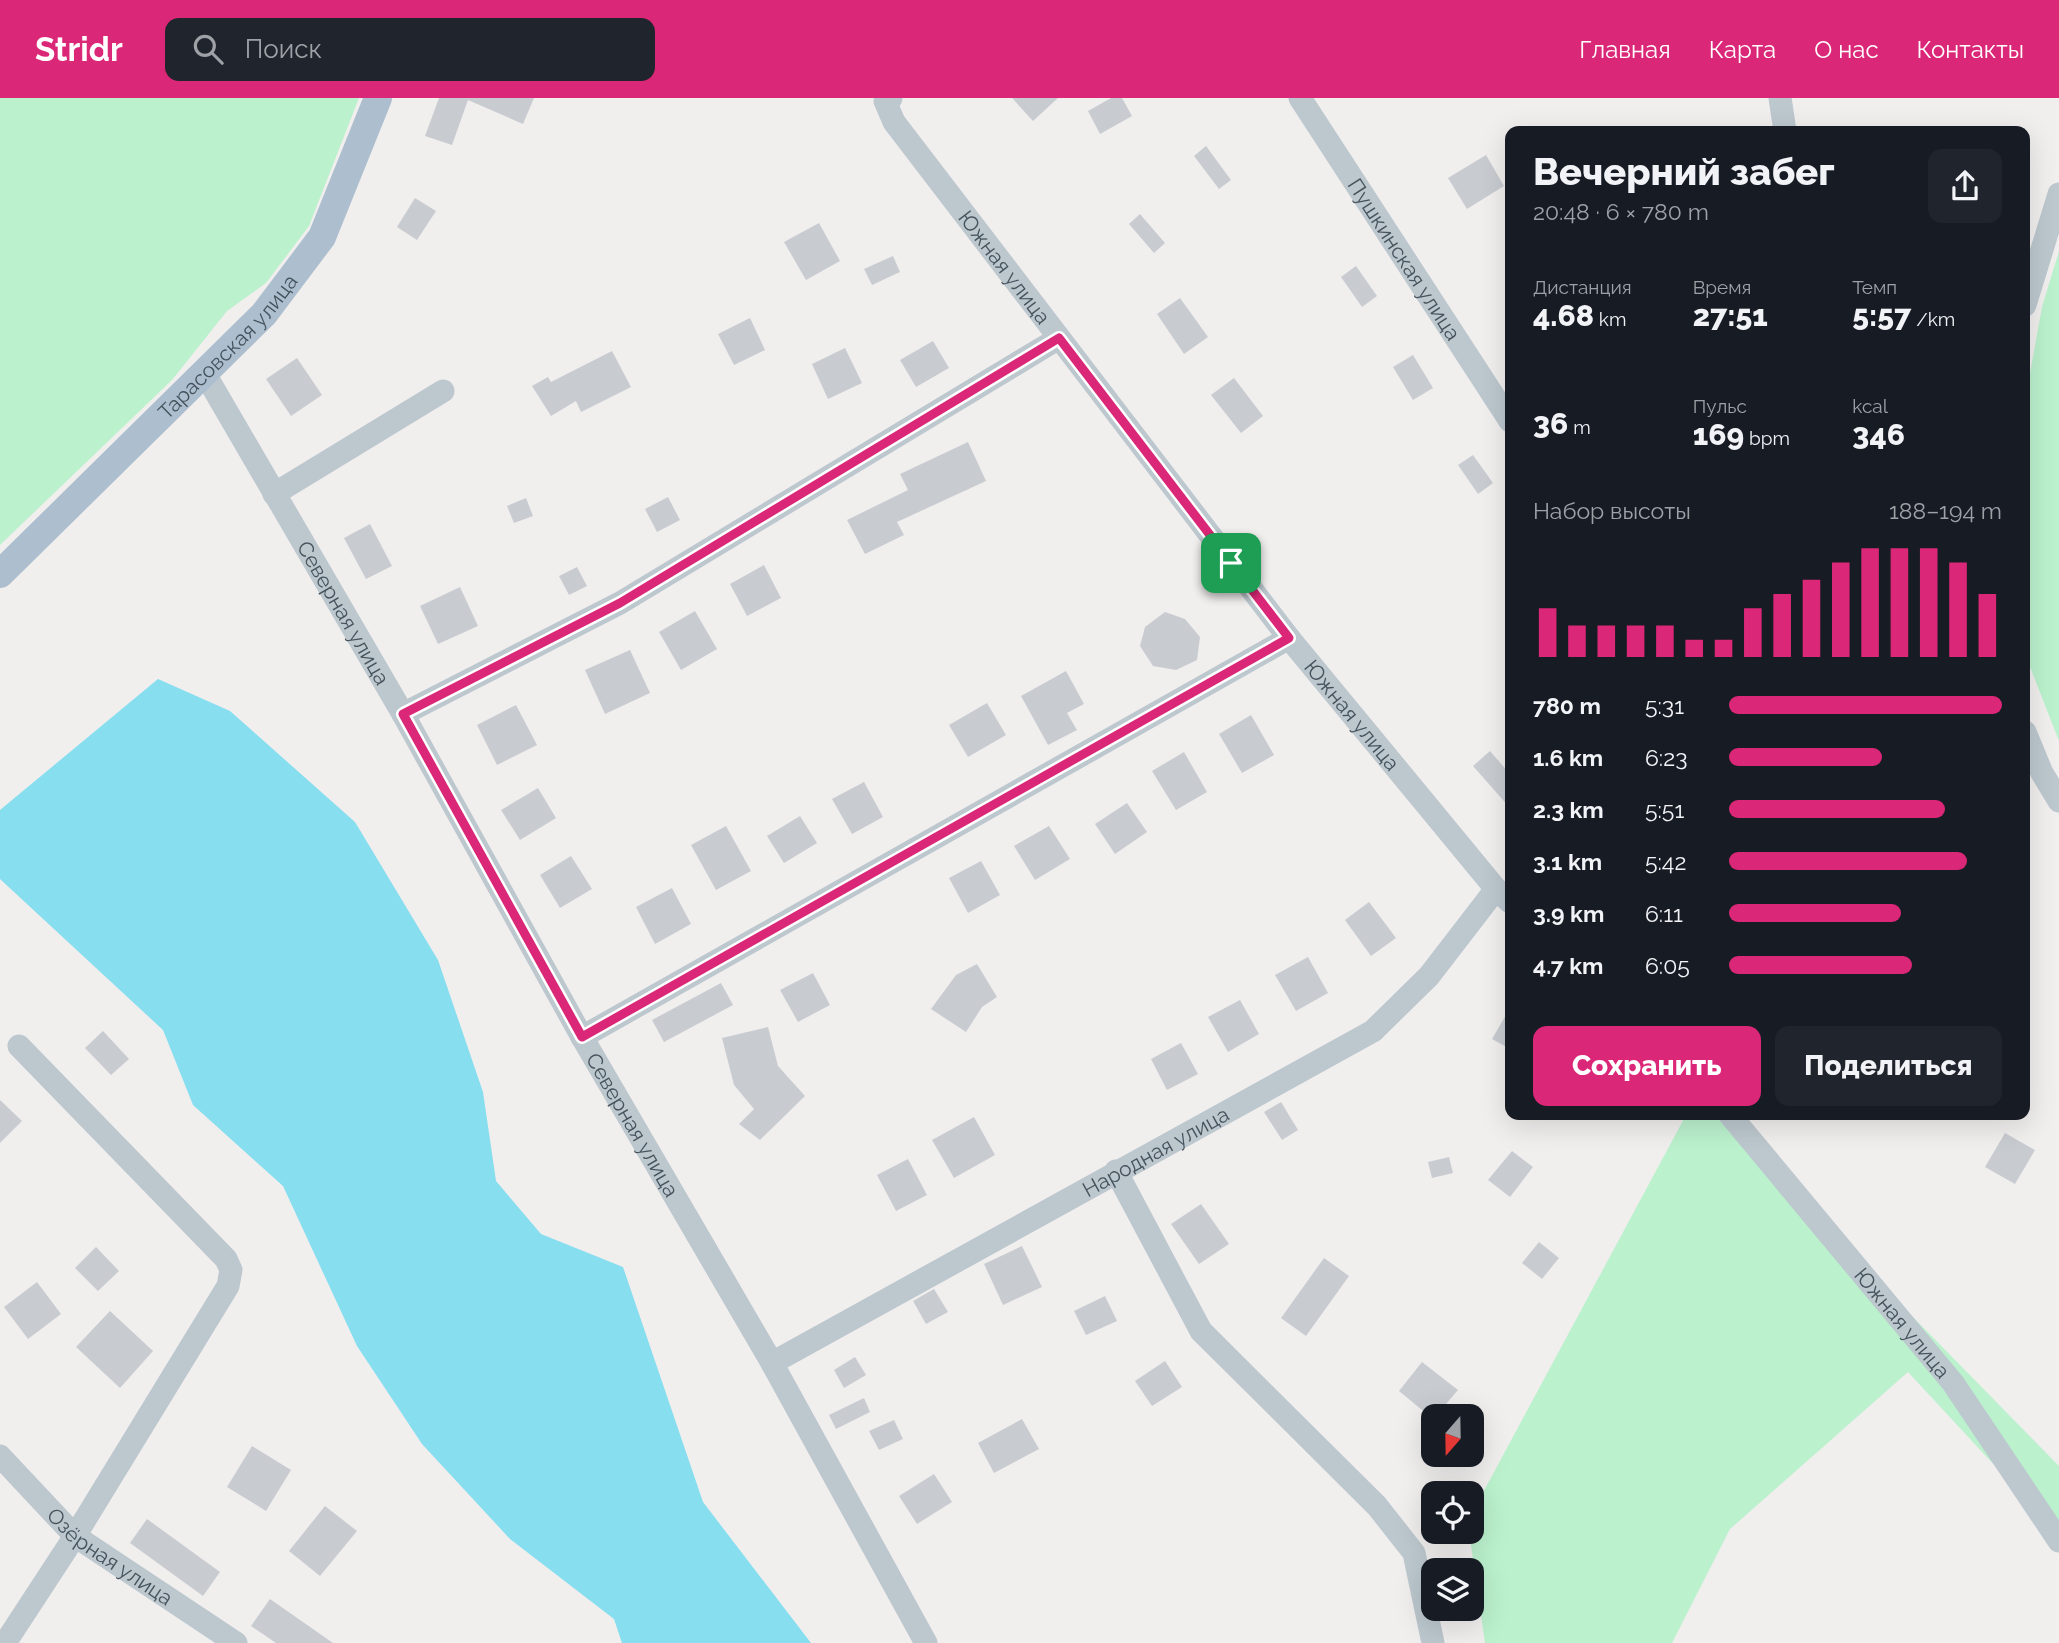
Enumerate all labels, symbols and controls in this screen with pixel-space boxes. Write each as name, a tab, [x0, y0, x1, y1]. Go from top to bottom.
search box	[165, 18, 655, 81]
text: Stridr	[35, 30, 123, 69]
icon: search	[189, 30, 227, 68]
text: Поиск	[245, 34, 322, 64]
text: Главная	[1579, 35, 1671, 64]
text: Карта	[1709, 35, 1776, 64]
text: О нас	[1814, 35, 1879, 64]
text: Контакты	[1917, 35, 2024, 64]
text: Вечерний забег	[1533, 149, 1835, 194]
button: share	[1928, 149, 2002, 223]
street label: Пушкинская улица	[1343, 173, 1466, 345]
text: 20:48 · 6 × 780 m	[1533, 198, 1709, 225]
street label: Южная улица	[954, 205, 1056, 328]
street label: Тарасовская улица	[153, 269, 302, 424]
text: Дистанция	[1533, 276, 1632, 298]
text: Время	[1693, 276, 1751, 298]
text: Темп	[1852, 276, 1897, 298]
text: 4.68	[1533, 298, 1594, 333]
text: 27:51	[1693, 298, 1768, 333]
text: 5:57	[1852, 298, 1911, 333]
text: km	[1594, 308, 1626, 330]
text: /km	[1911, 308, 1955, 330]
text: Пульс	[1693, 395, 1747, 417]
text: kcal	[1852, 395, 1888, 417]
text: 36	[1533, 406, 1568, 441]
text: m	[1568, 416, 1591, 438]
text: 169	[1693, 417, 1744, 452]
text: 346	[1852, 417, 1905, 452]
text: bpm	[1744, 427, 1790, 449]
text: Набор высоты	[1533, 497, 1691, 524]
text: 188–194 m	[1889, 497, 2002, 524]
pin	[1201, 533, 1261, 593]
street label: Северная улица	[292, 536, 395, 689]
icon: arrive	[1212, 544, 1250, 582]
street label: Южная улица	[1299, 654, 1405, 775]
text: 780 m	[1533, 692, 1601, 719]
text: 5:31	[1645, 692, 1684, 719]
text: 1.6 km	[1533, 744, 1603, 771]
text: 6:23	[1645, 744, 1687, 771]
text: 2.3 km	[1533, 796, 1604, 823]
text: 5:51	[1645, 796, 1684, 823]
text: 3.1 km	[1533, 848, 1602, 875]
text: 5:42	[1645, 848, 1686, 875]
text: 3.9 km	[1533, 900, 1604, 927]
text: 6:11	[1645, 900, 1683, 927]
text: 4.7 km	[1533, 952, 1604, 979]
text: 6:05	[1645, 952, 1690, 979]
button: Сохранить	[1533, 1026, 1761, 1106]
button: Поделиться	[1775, 1026, 2002, 1106]
street label: Северная улица	[581, 1048, 685, 1201]
street label: Народная улица	[1078, 1101, 1233, 1202]
street label: Южная улица	[1850, 1262, 1956, 1383]
north arrow	[1421, 1404, 1484, 1466]
map controls	[1421, 1404, 1484, 1621]
button: locate	[1421, 1481, 1484, 1544]
street label: Озёрная улица	[42, 1502, 178, 1610]
button: layers	[1421, 1558, 1484, 1621]

